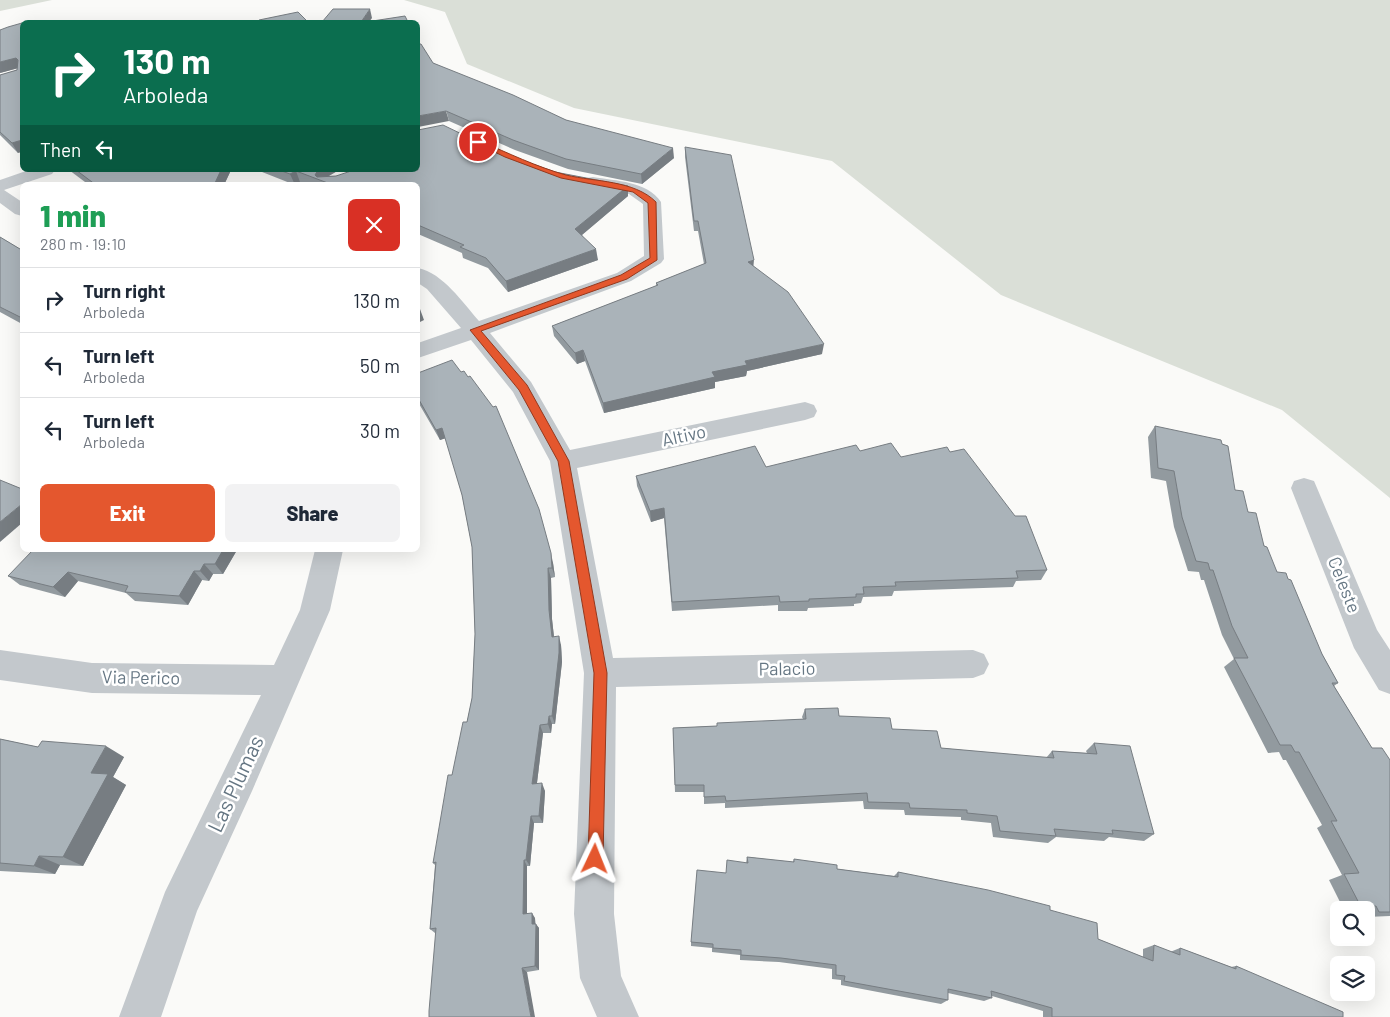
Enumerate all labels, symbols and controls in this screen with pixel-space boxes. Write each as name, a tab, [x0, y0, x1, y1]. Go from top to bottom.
text: 130 m	[123, 39, 210, 81]
icon: right	[40, 40, 105, 105]
text: Arboleda	[123, 81, 208, 107]
pin	[457, 121, 499, 163]
icon: arrive	[464, 128, 492, 156]
icon: left	[91, 135, 119, 163]
text: Then	[40, 138, 81, 161]
text: 1 min	[40, 197, 106, 233]
button: close	[348, 199, 400, 251]
text: 280 m · 19:10	[40, 234, 126, 253]
text: Turn right	[83, 279, 165, 302]
icon: right	[40, 286, 68, 314]
text: 130 m	[353, 289, 400, 312]
text: Arboleda	[83, 302, 145, 321]
text: Turn left	[83, 344, 154, 367]
icon: left	[40, 351, 68, 379]
text: 50 m	[360, 354, 400, 377]
text: Arboleda	[83, 367, 145, 386]
text: Turn left	[83, 409, 154, 432]
icon: left	[40, 416, 68, 444]
text: 30 m	[360, 419, 400, 442]
street label: Altivo	[660, 420, 708, 450]
text: Arboleda	[83, 432, 145, 451]
button: Exit	[40, 484, 215, 542]
button: Share	[225, 484, 400, 542]
street label: Celeste	[1324, 553, 1366, 616]
street label: Palacio	[758, 657, 816, 679]
street label: Via Perico	[102, 665, 180, 689]
street label: Las Plumas	[201, 731, 268, 836]
position arrow	[568, 832, 620, 884]
map controls	[1330, 901, 1375, 1001]
button: search	[1330, 901, 1375, 946]
button: layers	[1330, 956, 1375, 1001]

